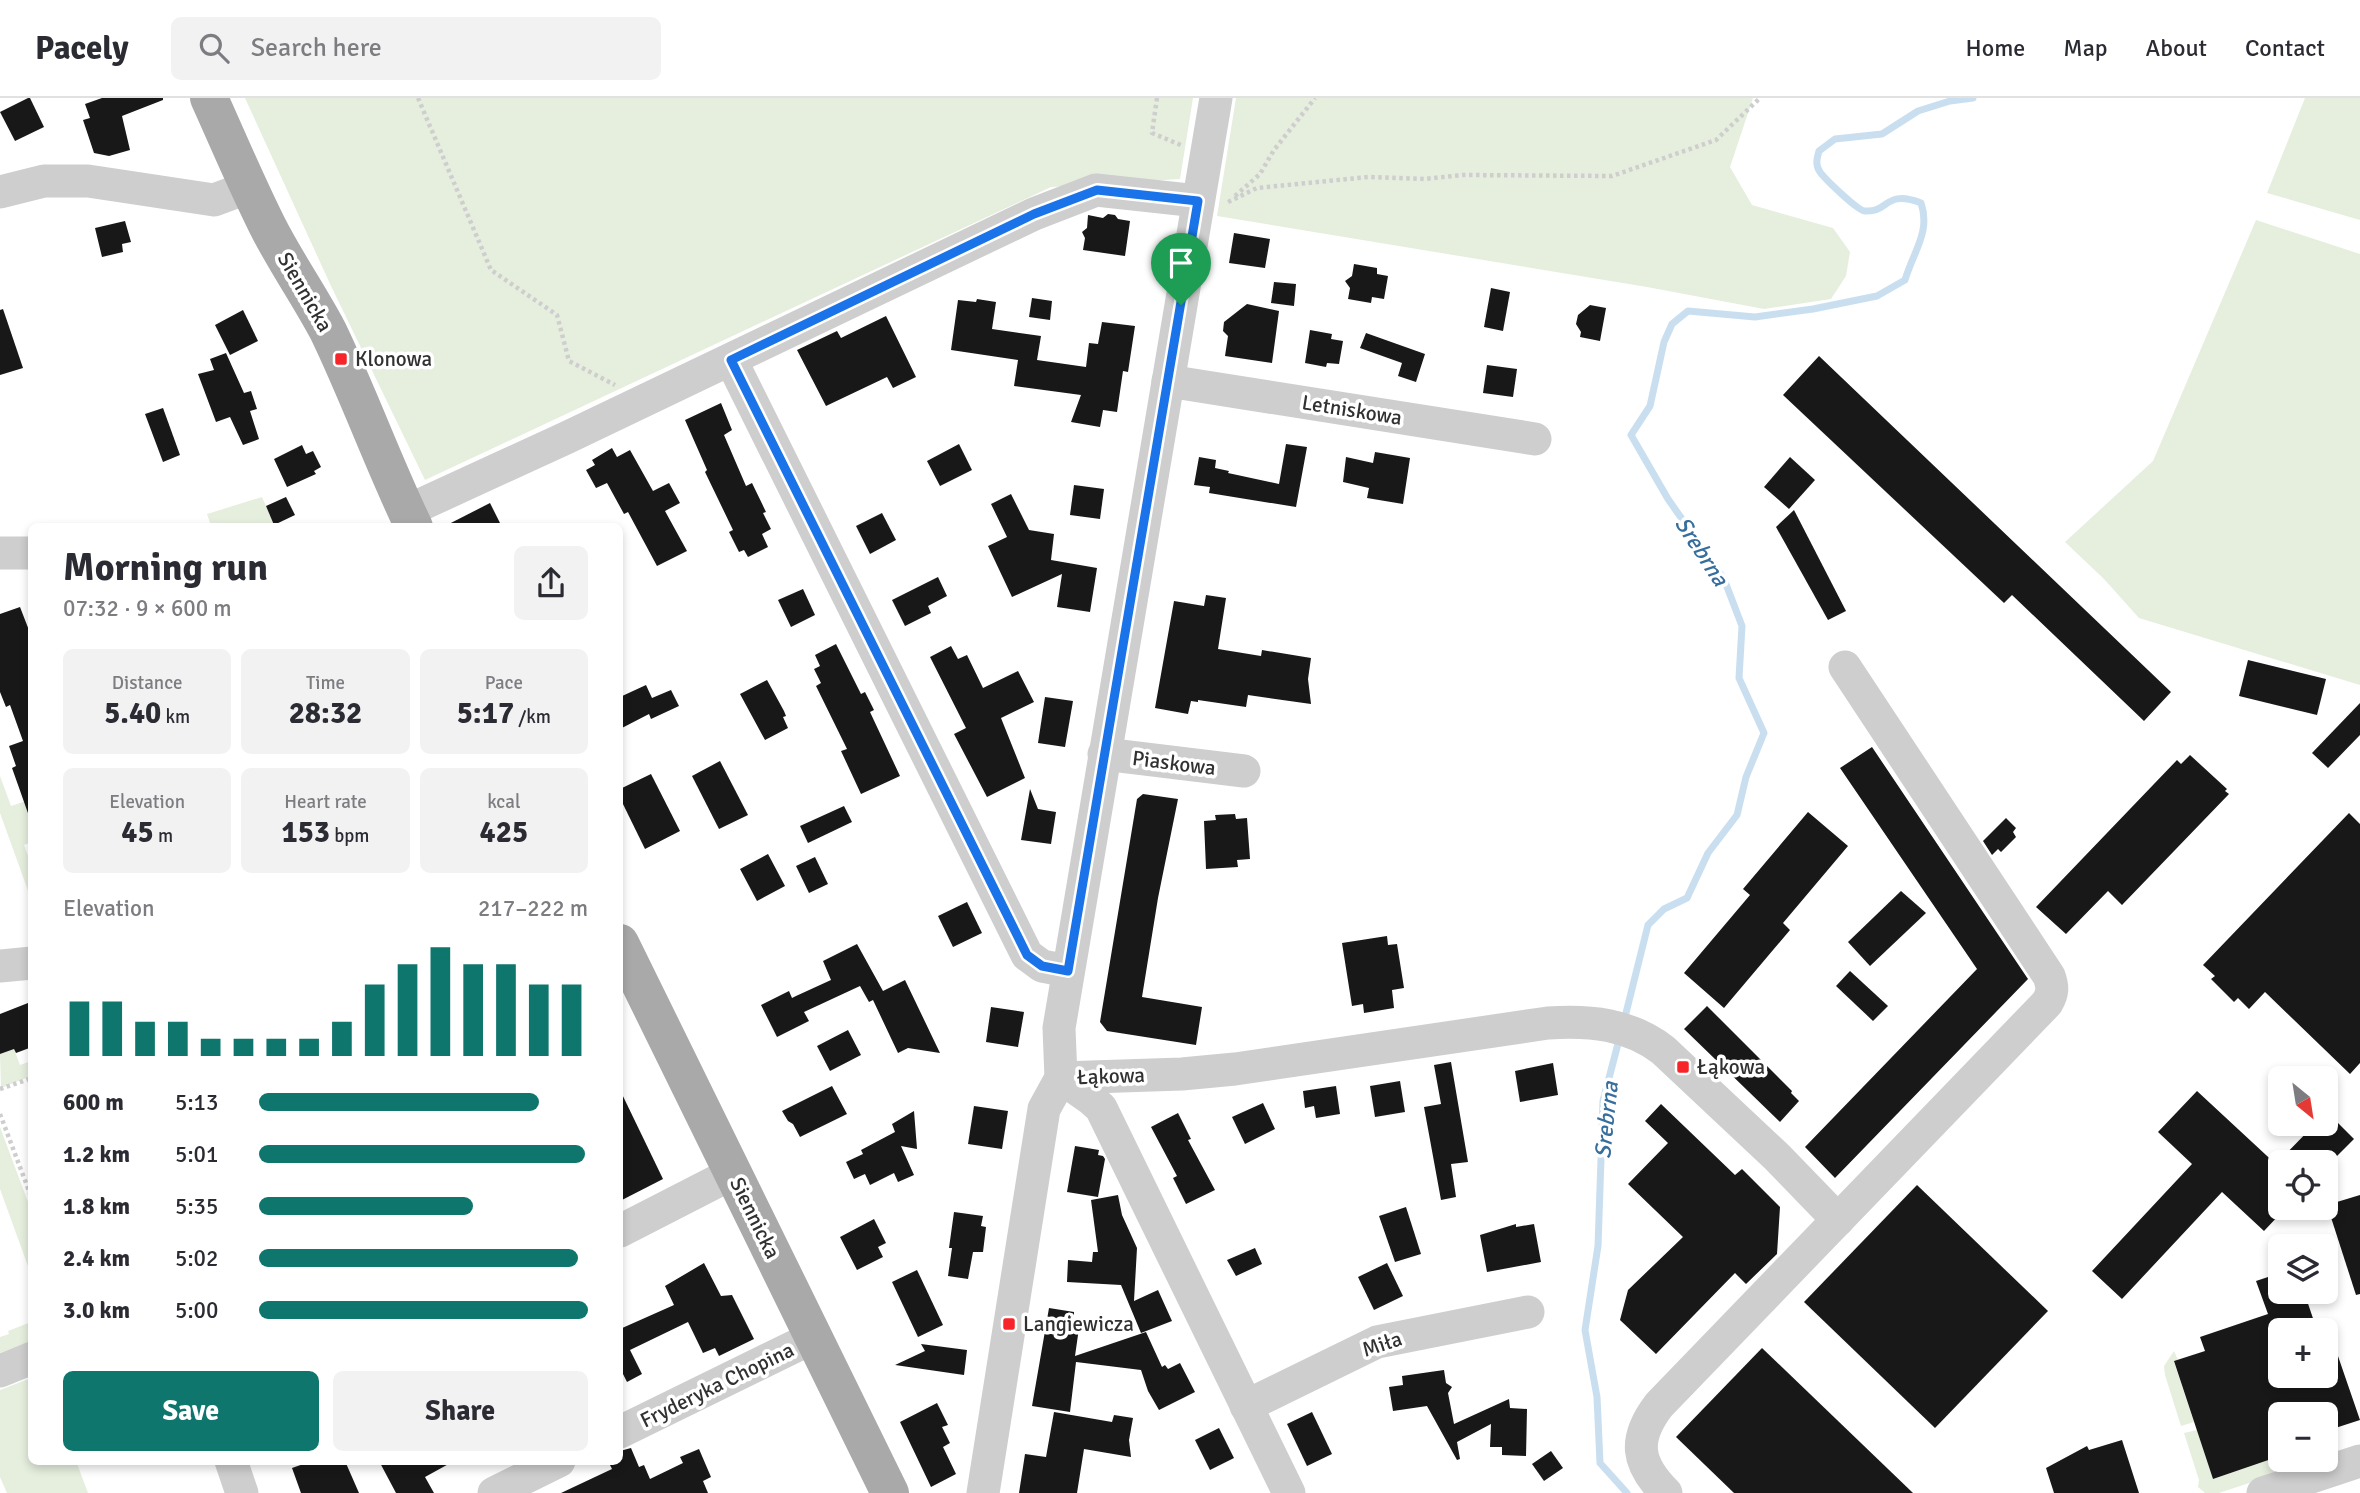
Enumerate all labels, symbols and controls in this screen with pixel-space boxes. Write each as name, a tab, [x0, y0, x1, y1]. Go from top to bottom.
search box	[171, 17, 661, 80]
text: Pacely	[35, 28, 129, 69]
icon: search	[195, 29, 233, 67]
text: Search here	[251, 32, 382, 64]
text: Home	[1965, 33, 2025, 63]
text: Map	[2063, 33, 2108, 63]
text: About	[2146, 33, 2207, 63]
text: Contact	[2245, 33, 2325, 63]
pin	[1151, 233, 1211, 305]
icon: arrive	[1162, 244, 1200, 282]
street label: Siennicka	[272, 248, 338, 336]
place label: Klonowa	[355, 346, 432, 372]
marker: Klonowa	[333, 351, 349, 367]
street label: Letniskowa	[1300, 389, 1404, 431]
water label: Srebrna	[1668, 511, 1735, 593]
text: Morning run	[63, 544, 268, 591]
button: share	[514, 546, 588, 620]
text: 07:32 · 9 × 600 m	[63, 594, 232, 623]
text: Distance	[112, 671, 183, 695]
text: Time	[306, 671, 345, 695]
text: Pace	[485, 671, 523, 695]
text: 5.40	[104, 695, 161, 732]
text: 28:32	[289, 695, 362, 732]
text: 5:17	[457, 695, 514, 732]
text: km	[161, 705, 190, 729]
text: /km	[514, 705, 551, 729]
street label: Piaskowa	[1131, 745, 1217, 781]
text: Elevation	[109, 790, 185, 814]
text: Heart rate	[284, 790, 367, 814]
text: kcal	[487, 790, 520, 814]
text: 45	[121, 814, 154, 851]
text: 153	[281, 814, 330, 851]
text: 425	[480, 814, 528, 851]
text: m	[154, 824, 173, 848]
text: bpm	[330, 824, 370, 848]
text: Elevation	[63, 894, 155, 923]
text: 217–222 m	[478, 894, 588, 923]
place label: Łąkowa	[1697, 1054, 1765, 1080]
marker: Łąkowa	[1675, 1059, 1691, 1075]
street label: Łąkowa	[1077, 1062, 1145, 1090]
north arrow	[2268, 1066, 2338, 1136]
map controls	[2268, 1066, 2338, 1472]
water label: Srebrna	[1588, 1079, 1625, 1160]
text: 600 m	[63, 1088, 124, 1117]
text: 5:13	[175, 1088, 218, 1117]
text: 1.2 km	[63, 1140, 130, 1169]
text: 5:01	[175, 1140, 218, 1169]
button: locate	[2268, 1150, 2338, 1220]
street label: Siennicka	[724, 1173, 786, 1263]
text: 1.8 km	[63, 1192, 130, 1221]
text: 5:35	[175, 1192, 218, 1221]
button: layers	[2268, 1234, 2338, 1304]
text: 2.4 km	[63, 1244, 130, 1273]
text: 5:02	[175, 1244, 218, 1273]
text: 3.0 km	[63, 1296, 130, 1325]
text: 5:00	[175, 1296, 218, 1325]
place label: Langiewicza	[1023, 1311, 1134, 1337]
marker: Langiewicza	[1001, 1316, 1017, 1332]
button: +	[2268, 1318, 2338, 1388]
street label: Miła	[1359, 1325, 1405, 1363]
street label: Fryderyka Chopina	[636, 1337, 798, 1433]
button: Save	[63, 1371, 319, 1451]
button: Share	[333, 1371, 588, 1451]
button: −	[2268, 1402, 2338, 1472]

